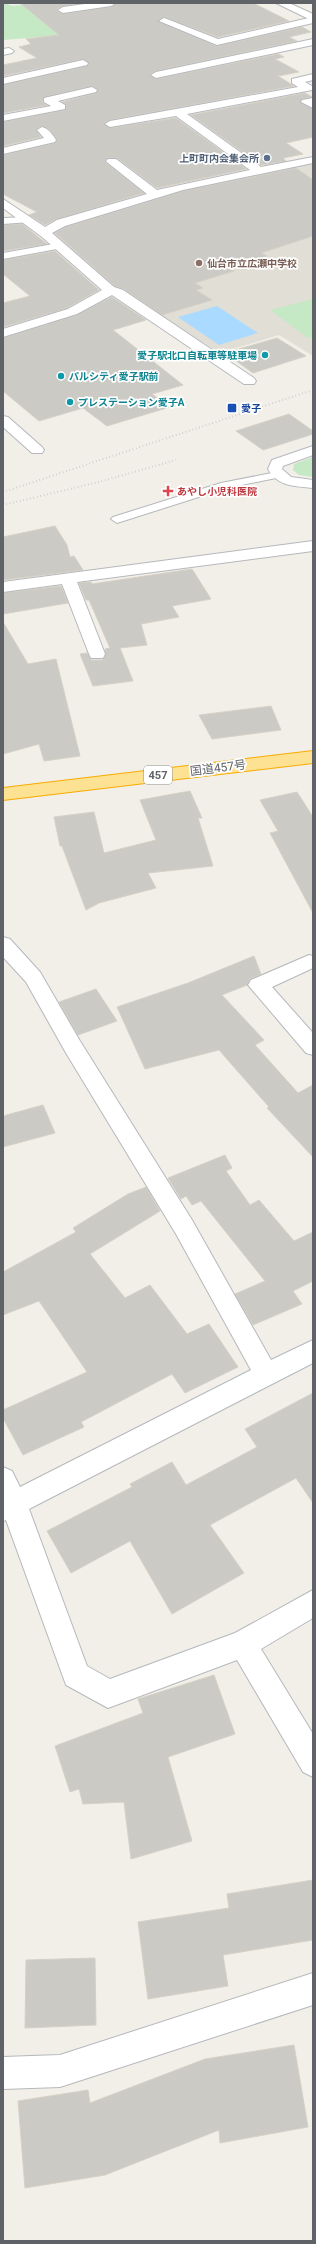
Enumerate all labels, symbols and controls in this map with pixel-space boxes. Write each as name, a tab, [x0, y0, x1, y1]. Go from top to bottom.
place label: 上町町内会集会所	[179, 153, 259, 164]
marker: 上町町内会集会所	[262, 153, 272, 163]
marker: 仙台市立広瀬中学校	[194, 258, 204, 268]
place label: 仙台市立広瀬中学校	[207, 258, 297, 269]
place label: 愛子駅北口自転車等駐車場	[137, 350, 257, 361]
marker: 愛子駅北口自転車等駐車場	[260, 350, 270, 360]
marker: パルシティ愛子駅前	[56, 371, 66, 381]
place label: パルシティ愛子駅前	[69, 371, 158, 382]
marker: プレステーション愛子A	[65, 397, 75, 407]
place label: プレステーション愛子A	[78, 397, 185, 408]
marker: 愛子	[226, 402, 238, 414]
place label: 愛子	[241, 403, 261, 414]
marker: あやし小児科医院	[162, 485, 174, 497]
place label: あやし小児科医院	[177, 486, 257, 497]
street label: 国道457号	[189, 758, 247, 778]
road number: 457	[144, 766, 172, 784]

